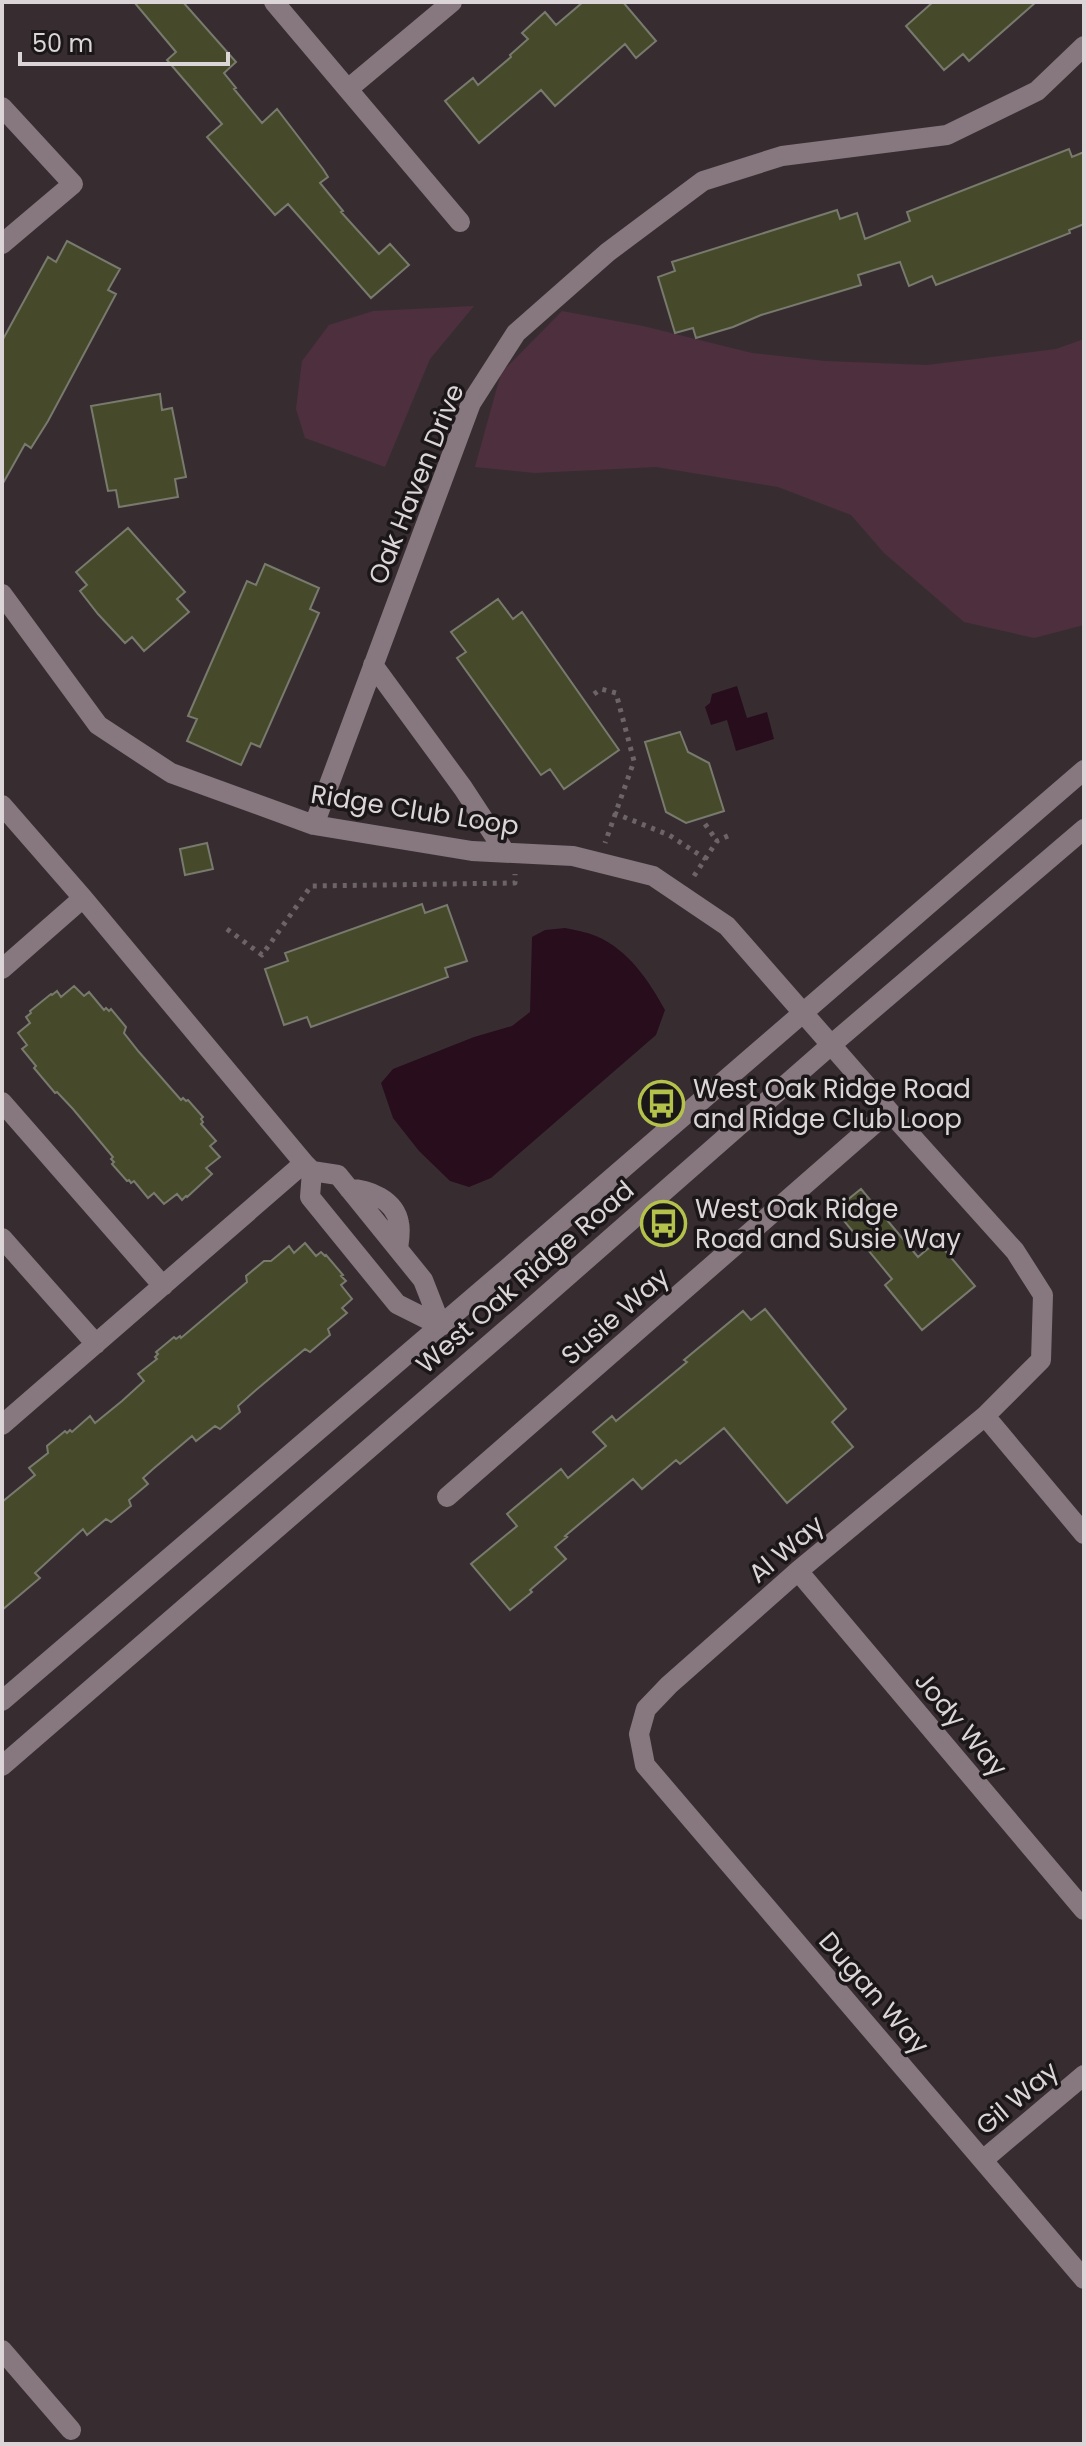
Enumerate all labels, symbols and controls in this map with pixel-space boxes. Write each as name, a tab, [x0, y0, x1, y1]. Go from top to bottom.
scale bar	[20, 16, 228, 66]
text: 50 m	[32, 27, 93, 60]
street label: Oak Haven Drive	[359, 378, 473, 590]
street label: Ridge Club Loop	[308, 776, 522, 844]
place label: West Oak Ridge Road and Ridge Club Loop	[693, 1071, 971, 1137]
bus stop icon: West Oak Ridge Road and Ridge Club Loop	[638, 1080, 686, 1128]
street label: West Oak Ridge Road	[408, 1172, 642, 1382]
place label: West Oak Ridge Road and Susie Way	[695, 1191, 961, 1257]
bus stop icon: West Oak Ridge Road and Susie Way	[640, 1200, 688, 1248]
street label: Susie Way	[553, 1259, 677, 1373]
street label: Al Way	[741, 1507, 832, 1591]
street label: Jody Way	[906, 1664, 1016, 1785]
street label: Dugan Way	[811, 1924, 937, 2062]
street label: Gil Way	[968, 2053, 1066, 2143]

